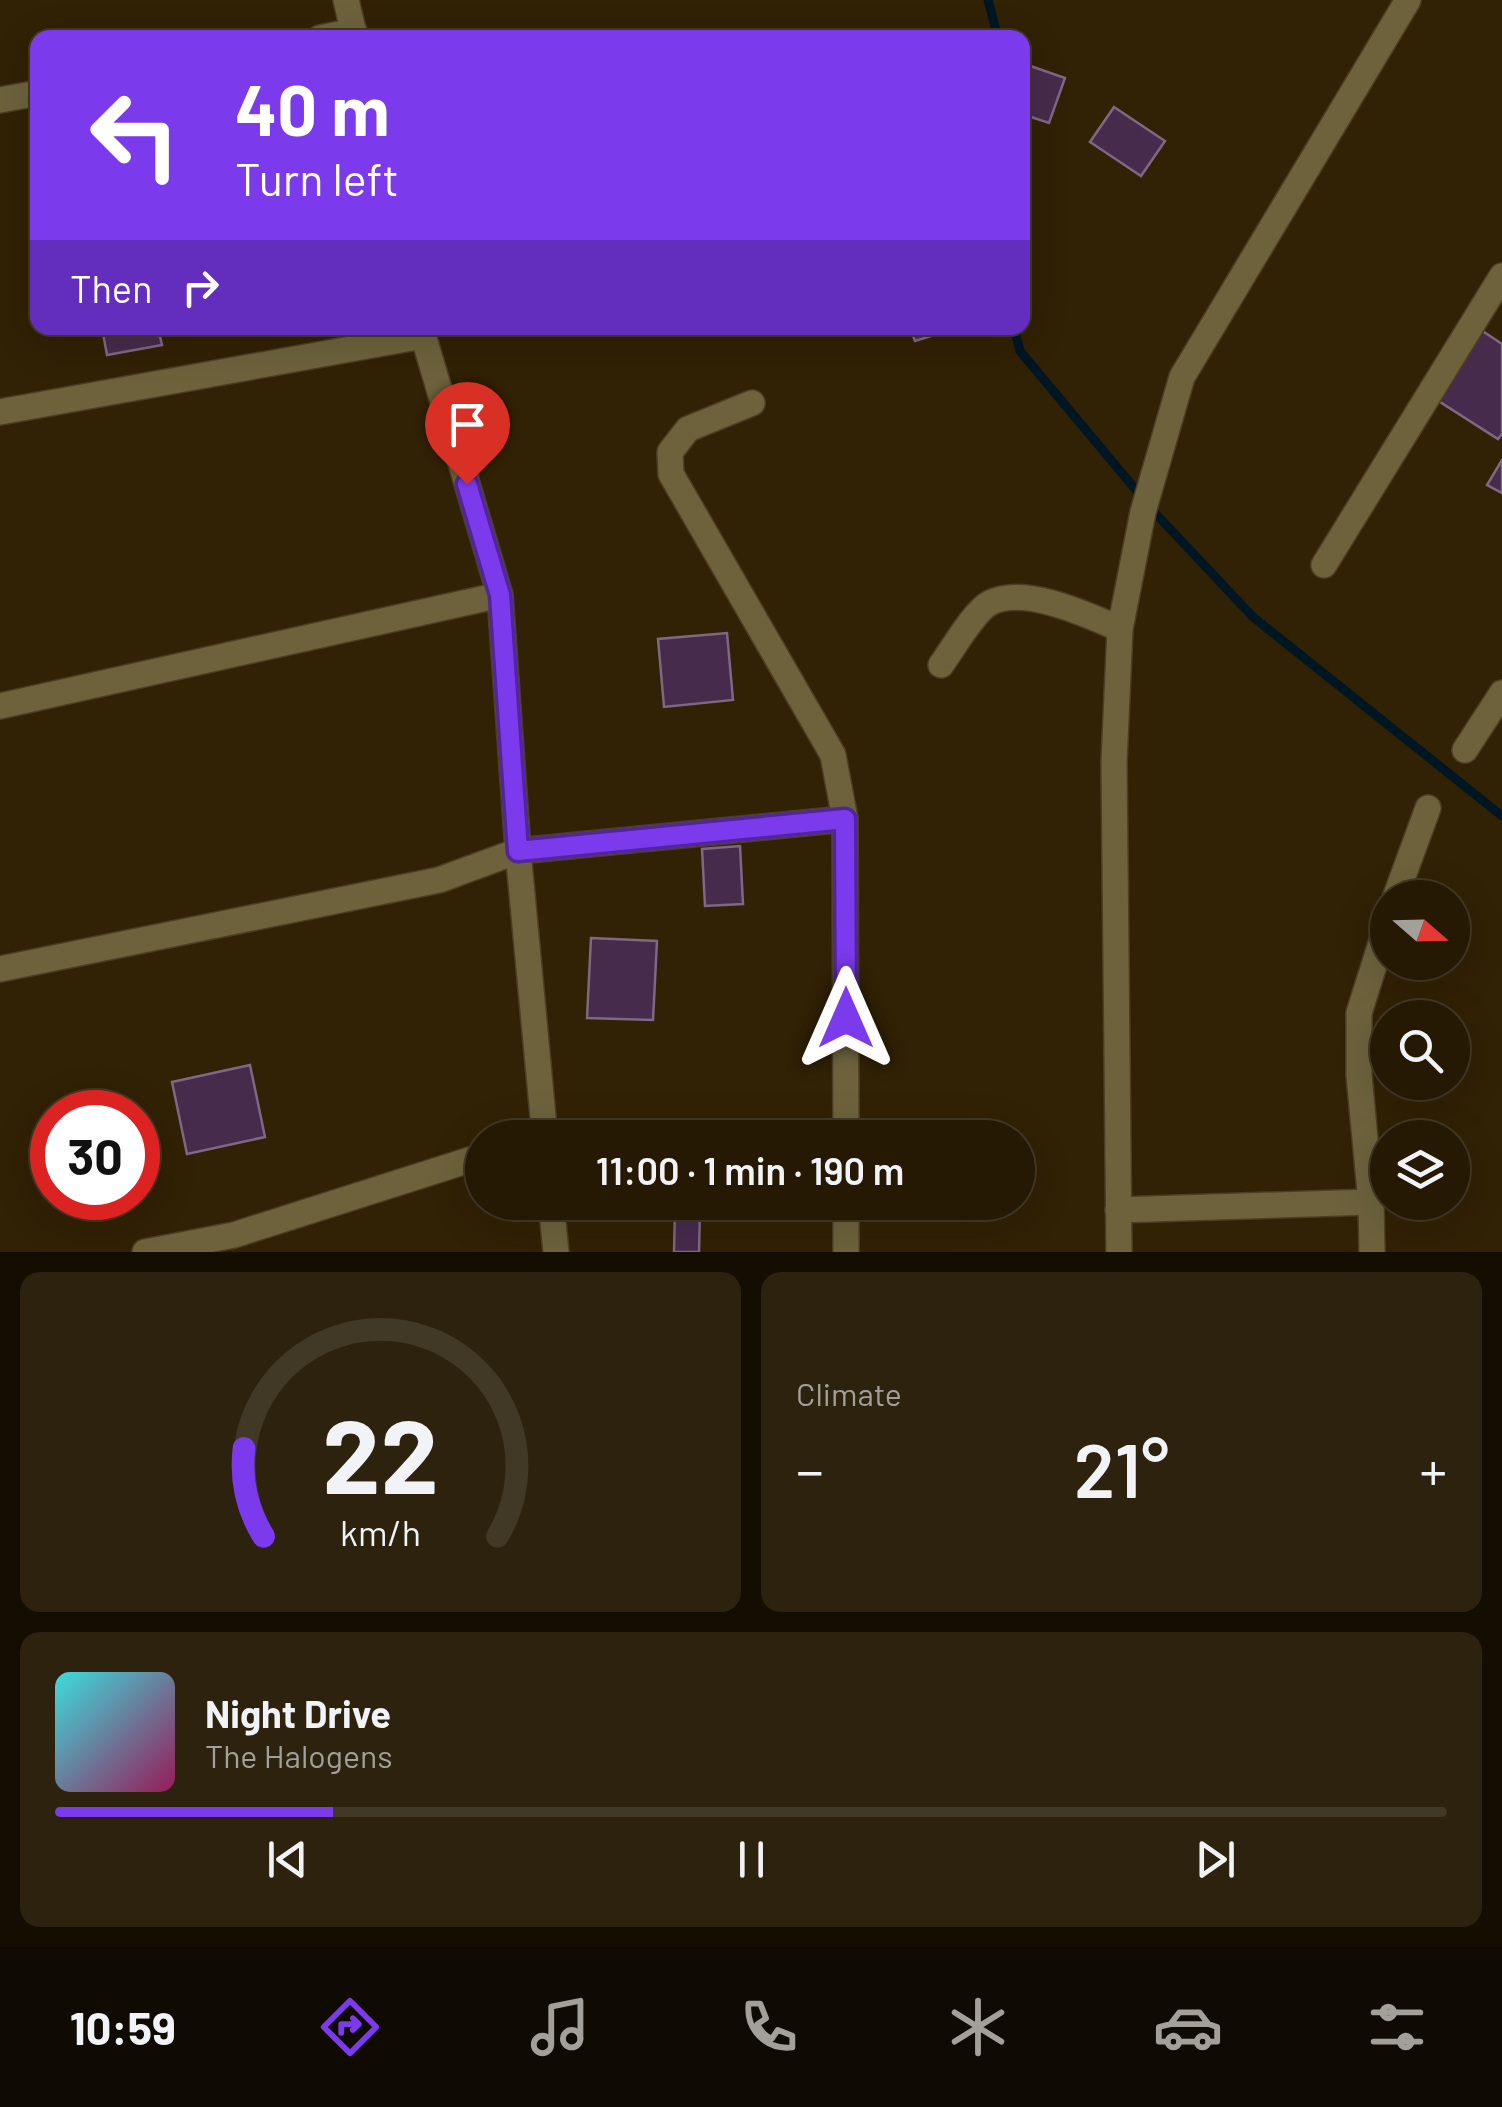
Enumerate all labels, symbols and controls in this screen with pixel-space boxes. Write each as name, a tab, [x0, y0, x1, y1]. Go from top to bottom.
text: 40 m	[235, 66, 390, 150]
icon: left	[70, 70, 200, 200]
text: Turn left	[235, 151, 399, 205]
icon: right	[173, 260, 228, 315]
text: Then	[70, 265, 153, 311]
pin	[425, 382, 510, 485]
icon: arrive	[440, 397, 495, 452]
north arrow	[1370, 880, 1470, 980]
map controls	[1370, 880, 1470, 1220]
position arrow	[794, 966, 898, 1070]
button: search	[1370, 1000, 1470, 1100]
speed limit sign: 30	[30, 1090, 160, 1220]
button: layers	[1370, 1120, 1470, 1220]
text: 11:00 · 1 min · 190 m	[596, 1147, 904, 1193]
text: Climate	[796, 1374, 902, 1412]
text: 22	[322, 1390, 439, 1515]
text: 21°	[1074, 1423, 1169, 1513]
text: −	[796, 1436, 824, 1502]
text: +	[1419, 1436, 1447, 1502]
text: km/h	[340, 1510, 421, 1553]
text: Night Drive	[205, 1690, 391, 1736]
text: The Halogens	[205, 1736, 393, 1774]
icon: previous	[260, 1832, 315, 1887]
icon: pause	[724, 1832, 779, 1887]
icon: next	[1188, 1832, 1243, 1887]
icon: directions	[315, 1992, 385, 2062]
icon: music	[525, 1992, 595, 2062]
icon: phone	[734, 1992, 804, 2062]
icon: climate	[943, 1992, 1013, 2062]
icon: car	[1153, 1992, 1223, 2062]
icon: filters	[1362, 1992, 1432, 2062]
text: 10:59	[70, 2000, 176, 2054]

